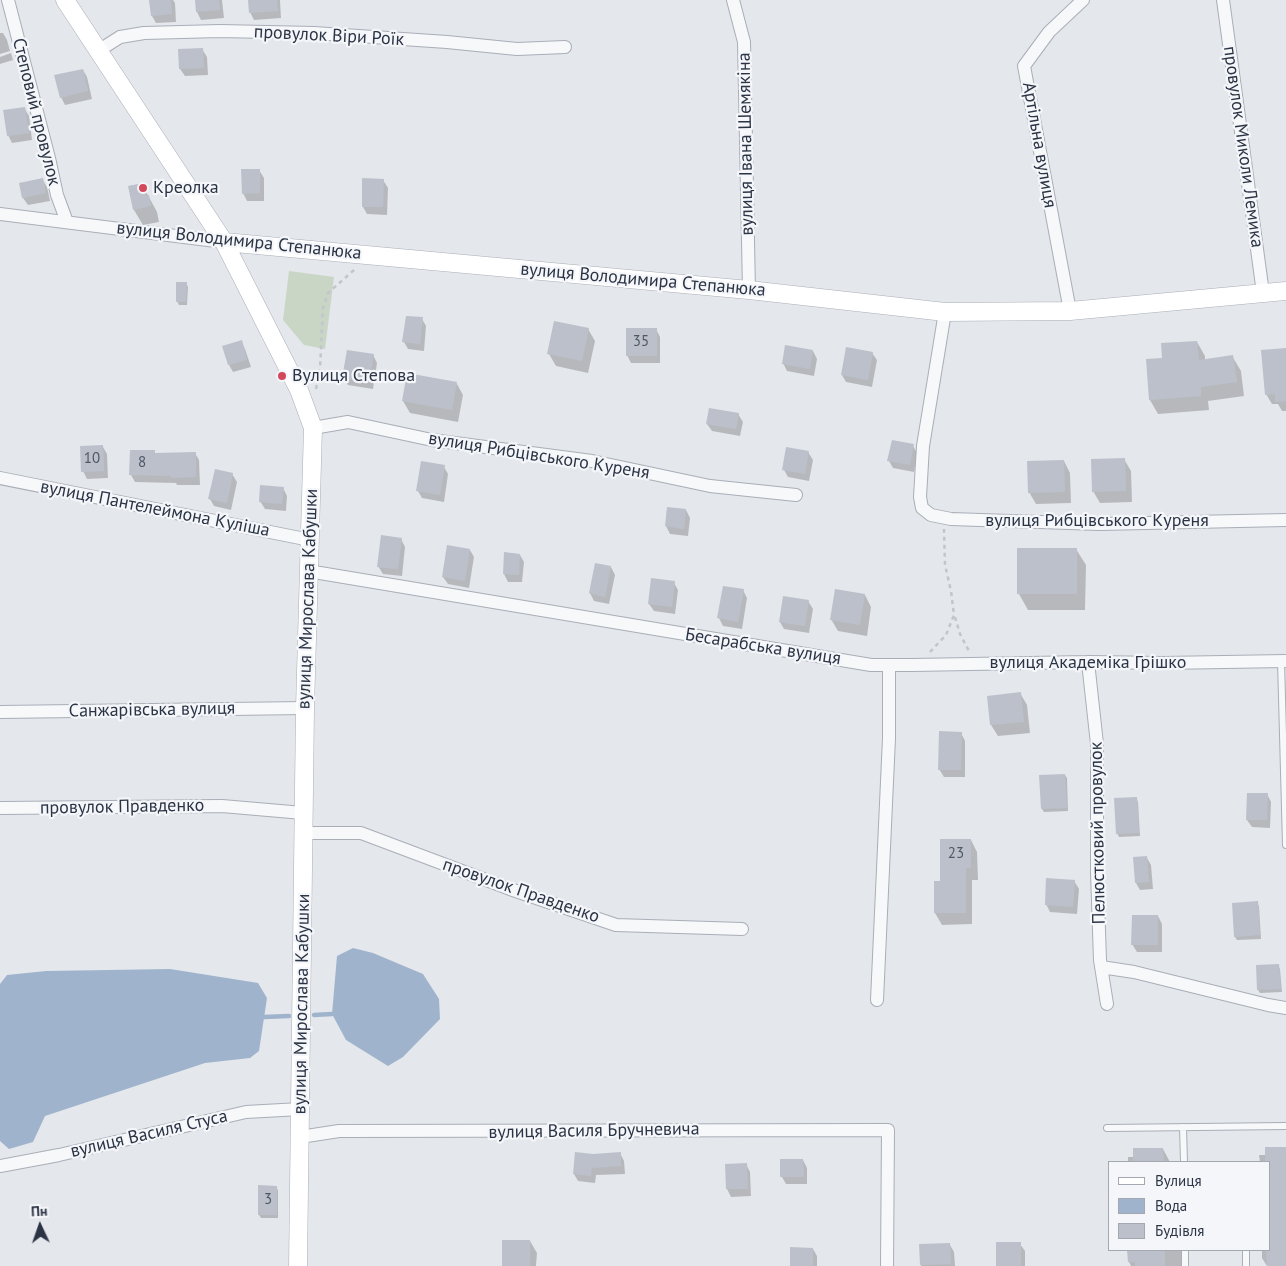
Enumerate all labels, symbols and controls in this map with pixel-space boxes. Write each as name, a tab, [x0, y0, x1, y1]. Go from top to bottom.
street label: провулок Віри Роїк	[253, 21, 405, 51]
street label: Степовий провулок	[7, 36, 65, 188]
street label: провулок Миколи Лемика	[1218, 45, 1268, 249]
street label: вулиця Івана Шемякіна	[734, 52, 758, 236]
street label: Артільна вулиця	[1017, 80, 1061, 210]
place label: Креолка	[153, 177, 219, 199]
marker: Креолка	[137, 182, 149, 194]
street label: вулиця Володимира Степанюка	[115, 217, 363, 265]
street label: вулиця Володимира Степанюка	[519, 259, 767, 301]
house number: 35	[633, 333, 649, 351]
place label: Вулиця Степова	[292, 365, 415, 387]
marker: Вулиця Степова	[276, 370, 288, 382]
street label: вулиця Рибцівського Куреня	[427, 428, 651, 484]
house number: 10	[84, 450, 100, 468]
house number: 8	[138, 454, 146, 472]
street label: вулиця Пантелеймона Куліша	[38, 476, 272, 542]
street label: вулиця Мирослава Кабушки	[293, 488, 323, 710]
street label: вулиця Рибцівського Куреня	[985, 510, 1209, 532]
street label: Бесарабська вулиця	[684, 624, 842, 670]
street label: вулиця Академіка Грішко	[990, 652, 1186, 674]
street label: Санжарівська вулиця	[69, 698, 235, 722]
street label: Пелюстковий провулок	[1086, 742, 1110, 924]
street label: провулок Правденко	[40, 795, 204, 819]
house number: 23	[948, 845, 964, 863]
street label: провулок Правденко	[440, 854, 602, 928]
street label: вулиця Мирослава Кабушки	[289, 893, 315, 1115]
street label: вулиця Василя Стуса	[68, 1105, 230, 1163]
street label: вулиця Василя Бручневича	[488, 1118, 700, 1144]
legend	[1108, 1161, 1271, 1251]
text: Вулиця	[1155, 1171, 1202, 1190]
house number: 3	[264, 1191, 272, 1209]
text: Вода	[1155, 1196, 1187, 1215]
north arrow	[15, 1201, 65, 1251]
text: Пн	[31, 1202, 48, 1220]
text: Будівля	[1155, 1221, 1204, 1240]

